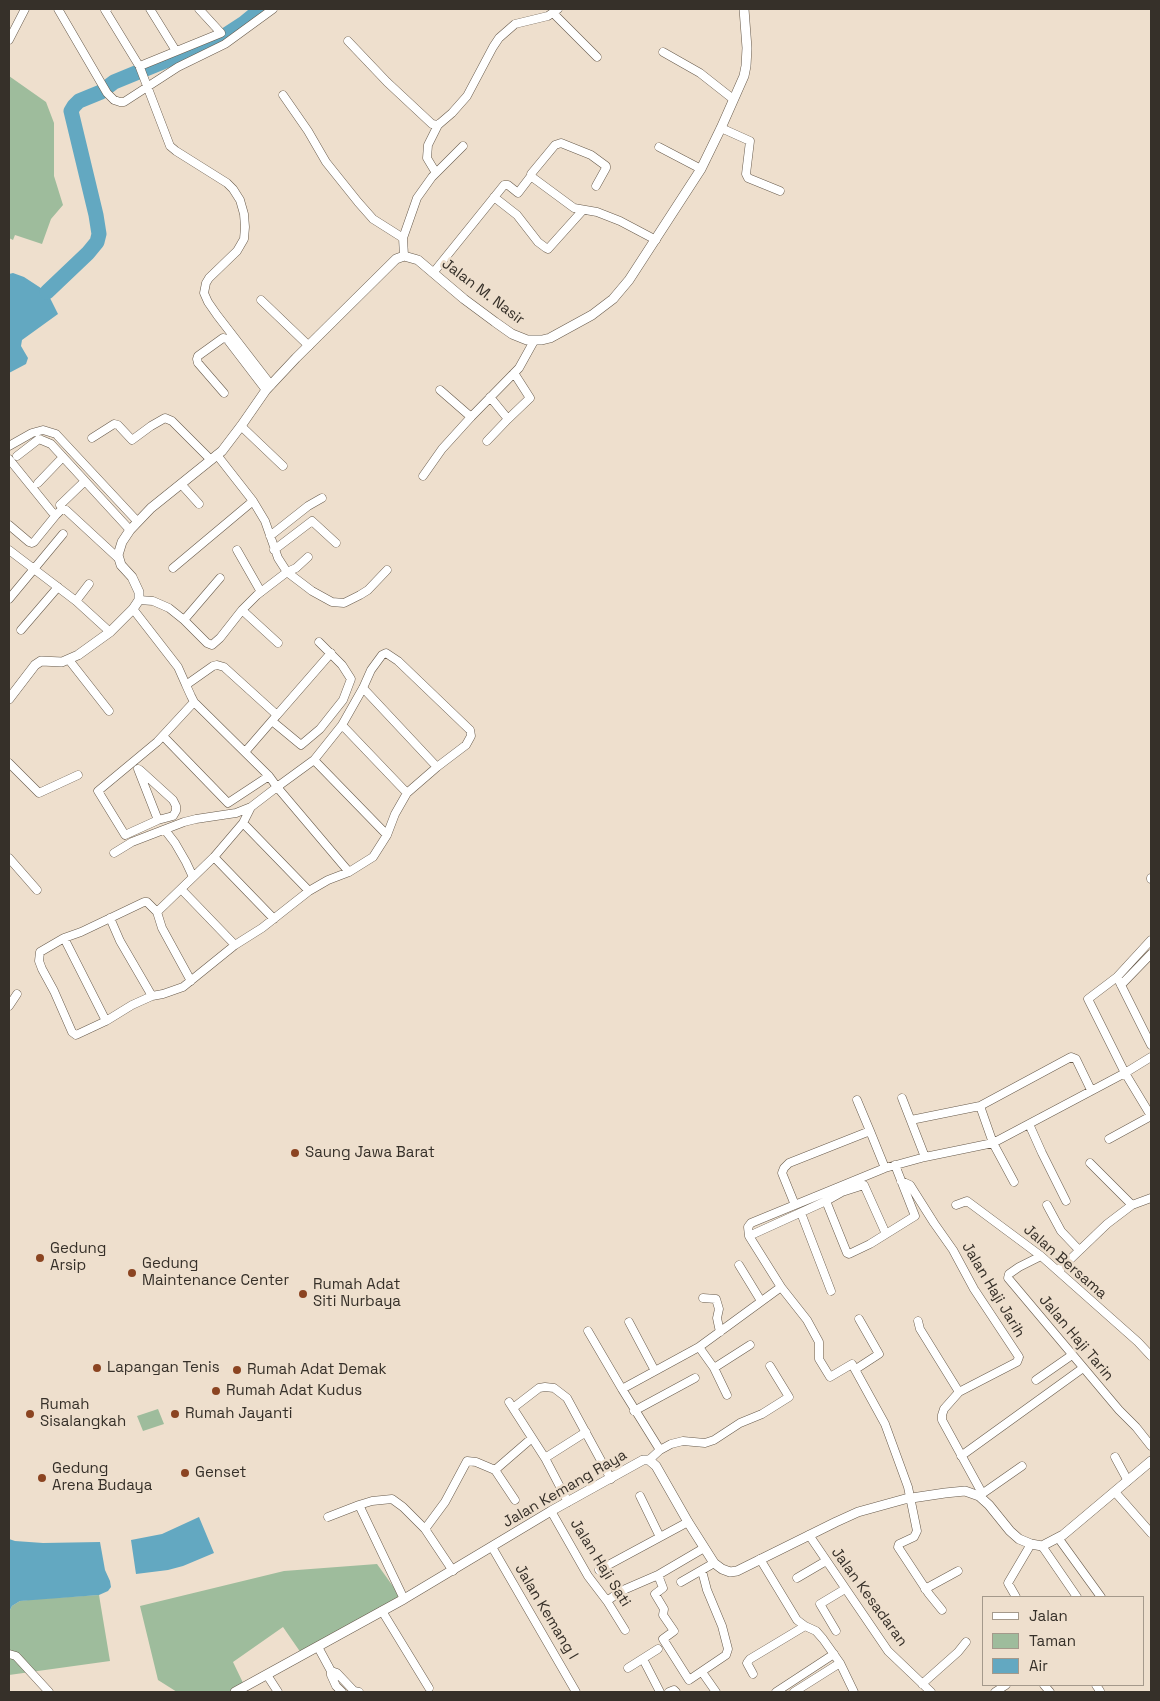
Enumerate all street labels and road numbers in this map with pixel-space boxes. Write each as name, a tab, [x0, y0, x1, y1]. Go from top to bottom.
street label: Jalan M. Nasir	[438, 255, 528, 329]
street label: Jalan Bersama	[1020, 1221, 1110, 1303]
street label: Jalan Haji Jarih	[958, 1239, 1028, 1341]
street label: Jalan Haji Tarin	[1035, 1291, 1117, 1385]
street label: Jalan Kemang Raya	[500, 1446, 630, 1532]
street label: Jalan Haji Sati	[566, 1516, 634, 1610]
street label: Jalan Kesadaran	[827, 1544, 911, 1650]
street label: Jalan Kemang I	[510, 1561, 582, 1663]

